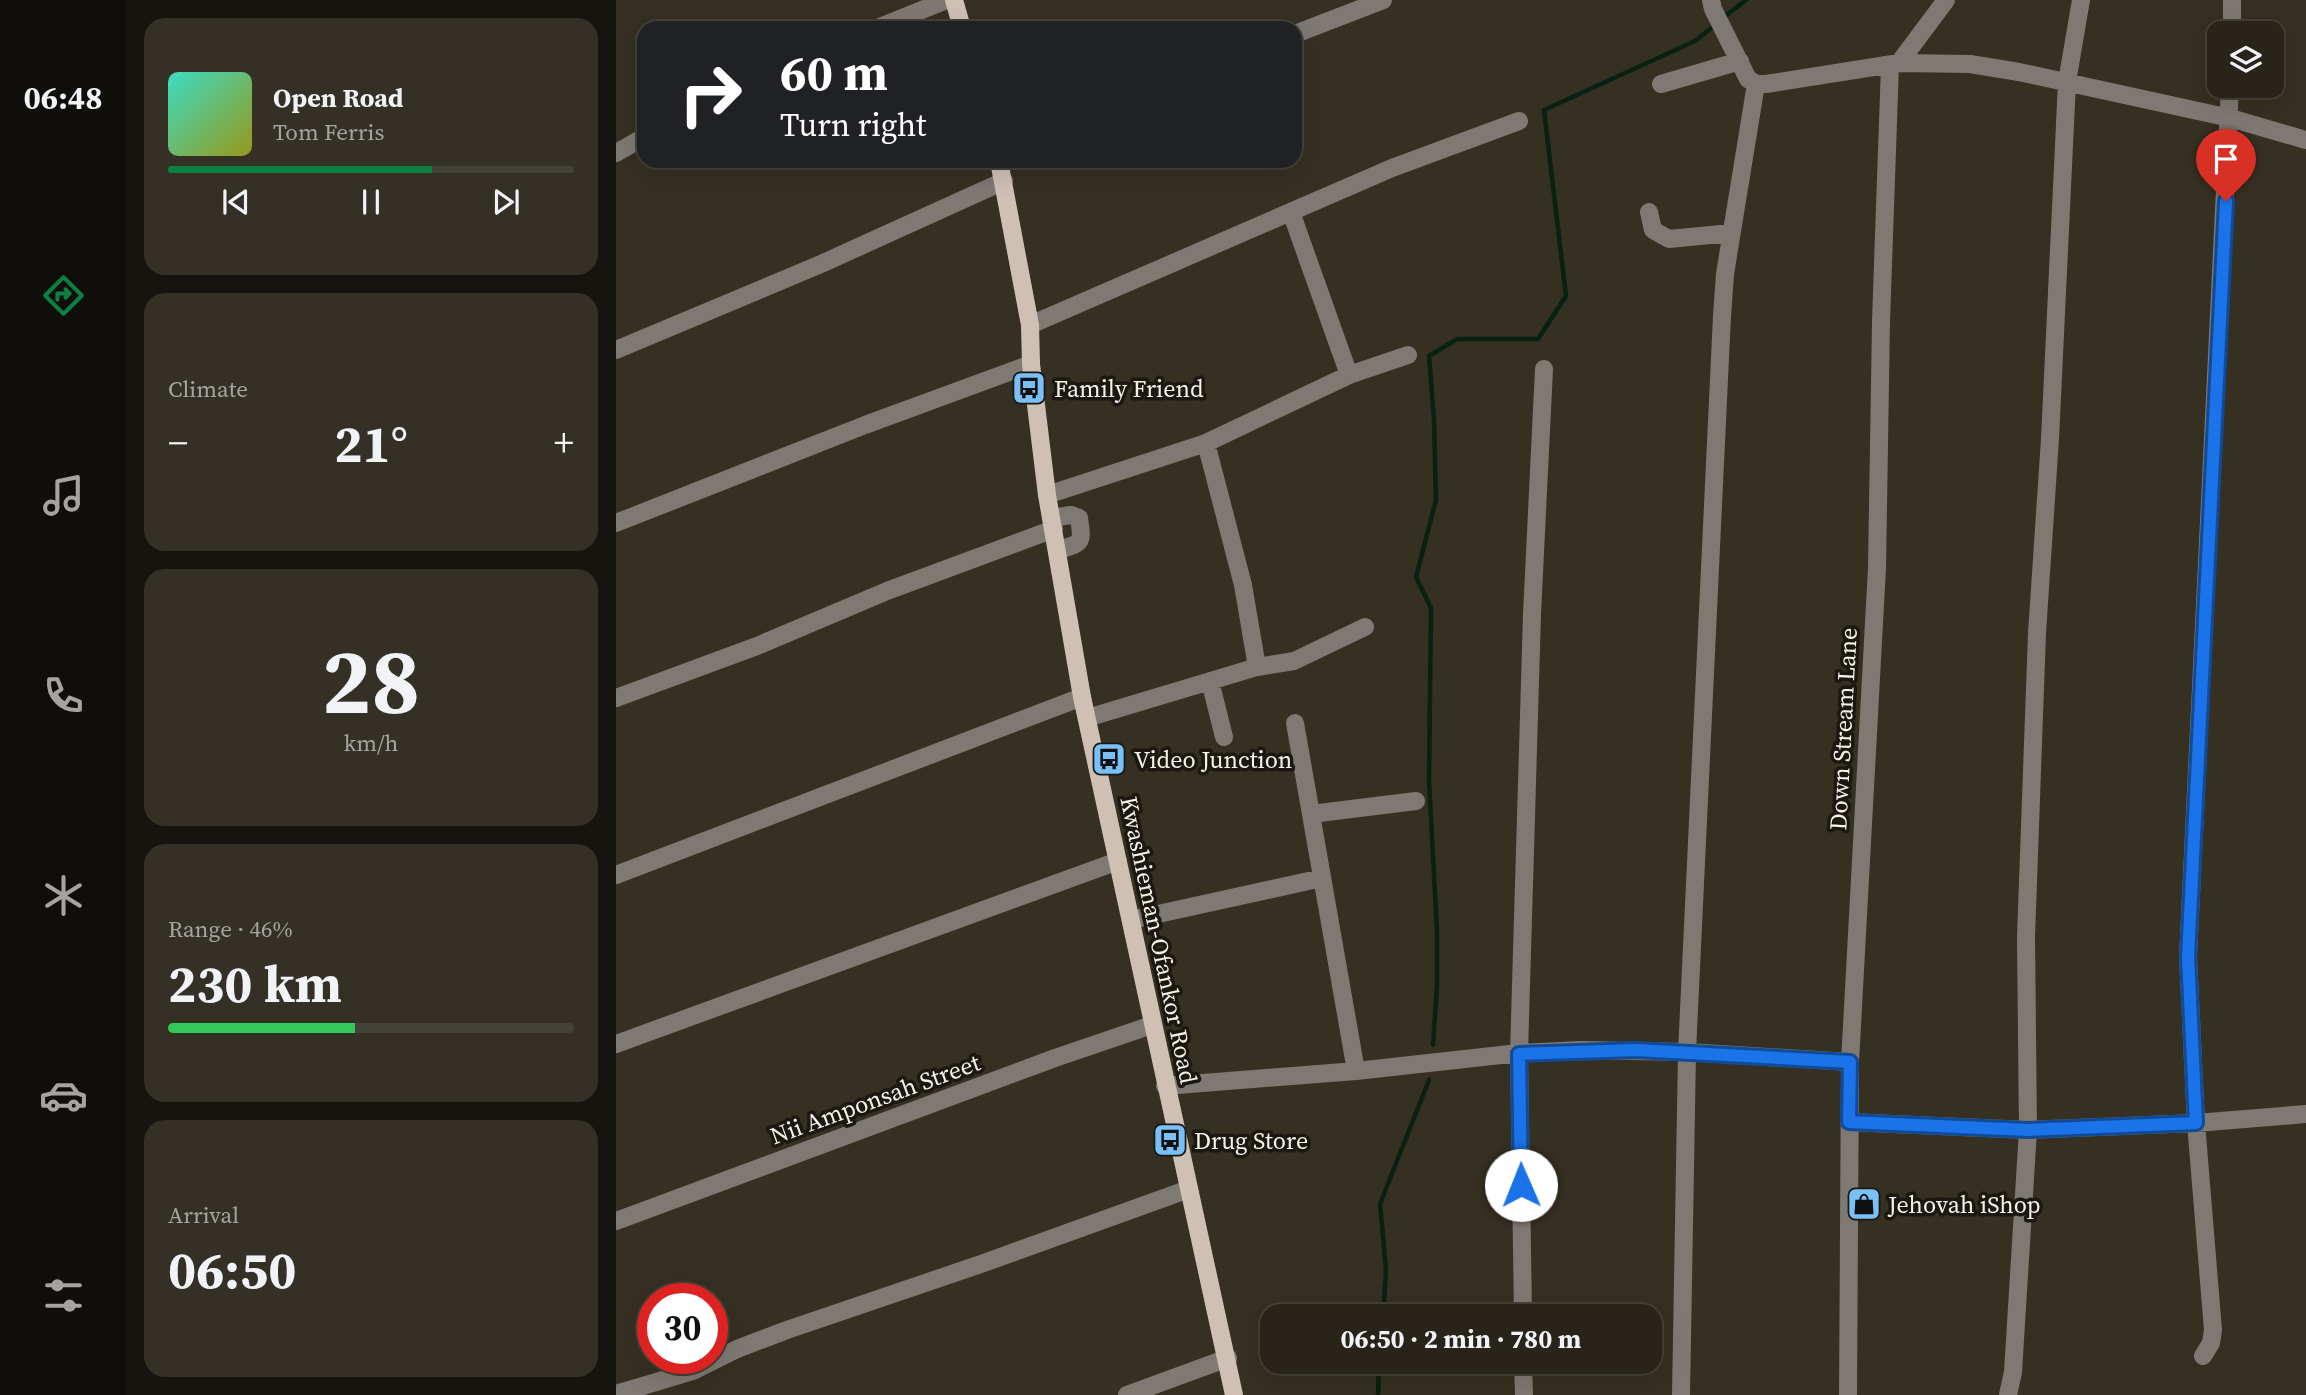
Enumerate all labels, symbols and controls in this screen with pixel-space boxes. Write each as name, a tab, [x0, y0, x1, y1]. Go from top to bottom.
map controls	[2207, 21, 2284, 98]
button: layers	[2207, 21, 2284, 98]
text: 60 m	[780, 39, 888, 106]
icon: right	[665, 49, 756, 140]
text: 06:48	[24, 76, 102, 120]
text: Open Road	[273, 80, 404, 116]
text: Turn right	[780, 103, 926, 147]
text: Tom Ferris	[273, 116, 384, 148]
pin	[2196, 129, 2256, 201]
icon: arrive	[2207, 140, 2245, 178]
icon: previous	[217, 183, 255, 221]
icon: pause	[352, 183, 390, 221]
icon: next	[487, 183, 525, 221]
icon: directions	[39, 271, 88, 320]
bus stop icon: Family Friend	[1010, 369, 1048, 407]
place label: Family Friend	[1054, 372, 1204, 405]
text: Climate	[168, 373, 248, 405]
text: 21°	[334, 408, 408, 479]
text: −	[168, 417, 188, 469]
text: +	[554, 417, 574, 469]
icon: music	[39, 471, 88, 520]
text: 28	[322, 619, 420, 743]
street label: Down Stream Lane	[1821, 627, 1865, 831]
icon: phone	[39, 671, 88, 720]
text: km/h	[344, 727, 398, 759]
bus stop icon: Video Junction	[1090, 740, 1128, 778]
place label: Video Junction	[1134, 743, 1292, 776]
street label: Kwashieman-Ofankor Road	[1112, 793, 1206, 1087]
icon: climate	[39, 871, 88, 920]
text: Range · 46%	[168, 913, 293, 945]
text: 230 km	[168, 948, 342, 1019]
street label: Nii Amponsah Street	[765, 1046, 985, 1152]
icon: car	[39, 1071, 88, 1120]
bus stop icon: Drug Store	[1151, 1121, 1189, 1159]
place label: Drug Store	[1194, 1124, 1308, 1157]
position arrow	[1484, 1148, 1558, 1222]
shop icon: Jehovah iShop	[1845, 1185, 1883, 1223]
place label: Jehovah iShop	[1887, 1188, 2041, 1221]
text: Arrival	[168, 1199, 239, 1231]
text: 06:50	[168, 1234, 296, 1305]
icon: filters	[39, 1271, 88, 1320]
speed limit sign: 30	[637, 1283, 728, 1374]
text: 06:50 · 2 min · 780 m	[1341, 1321, 1581, 1357]

